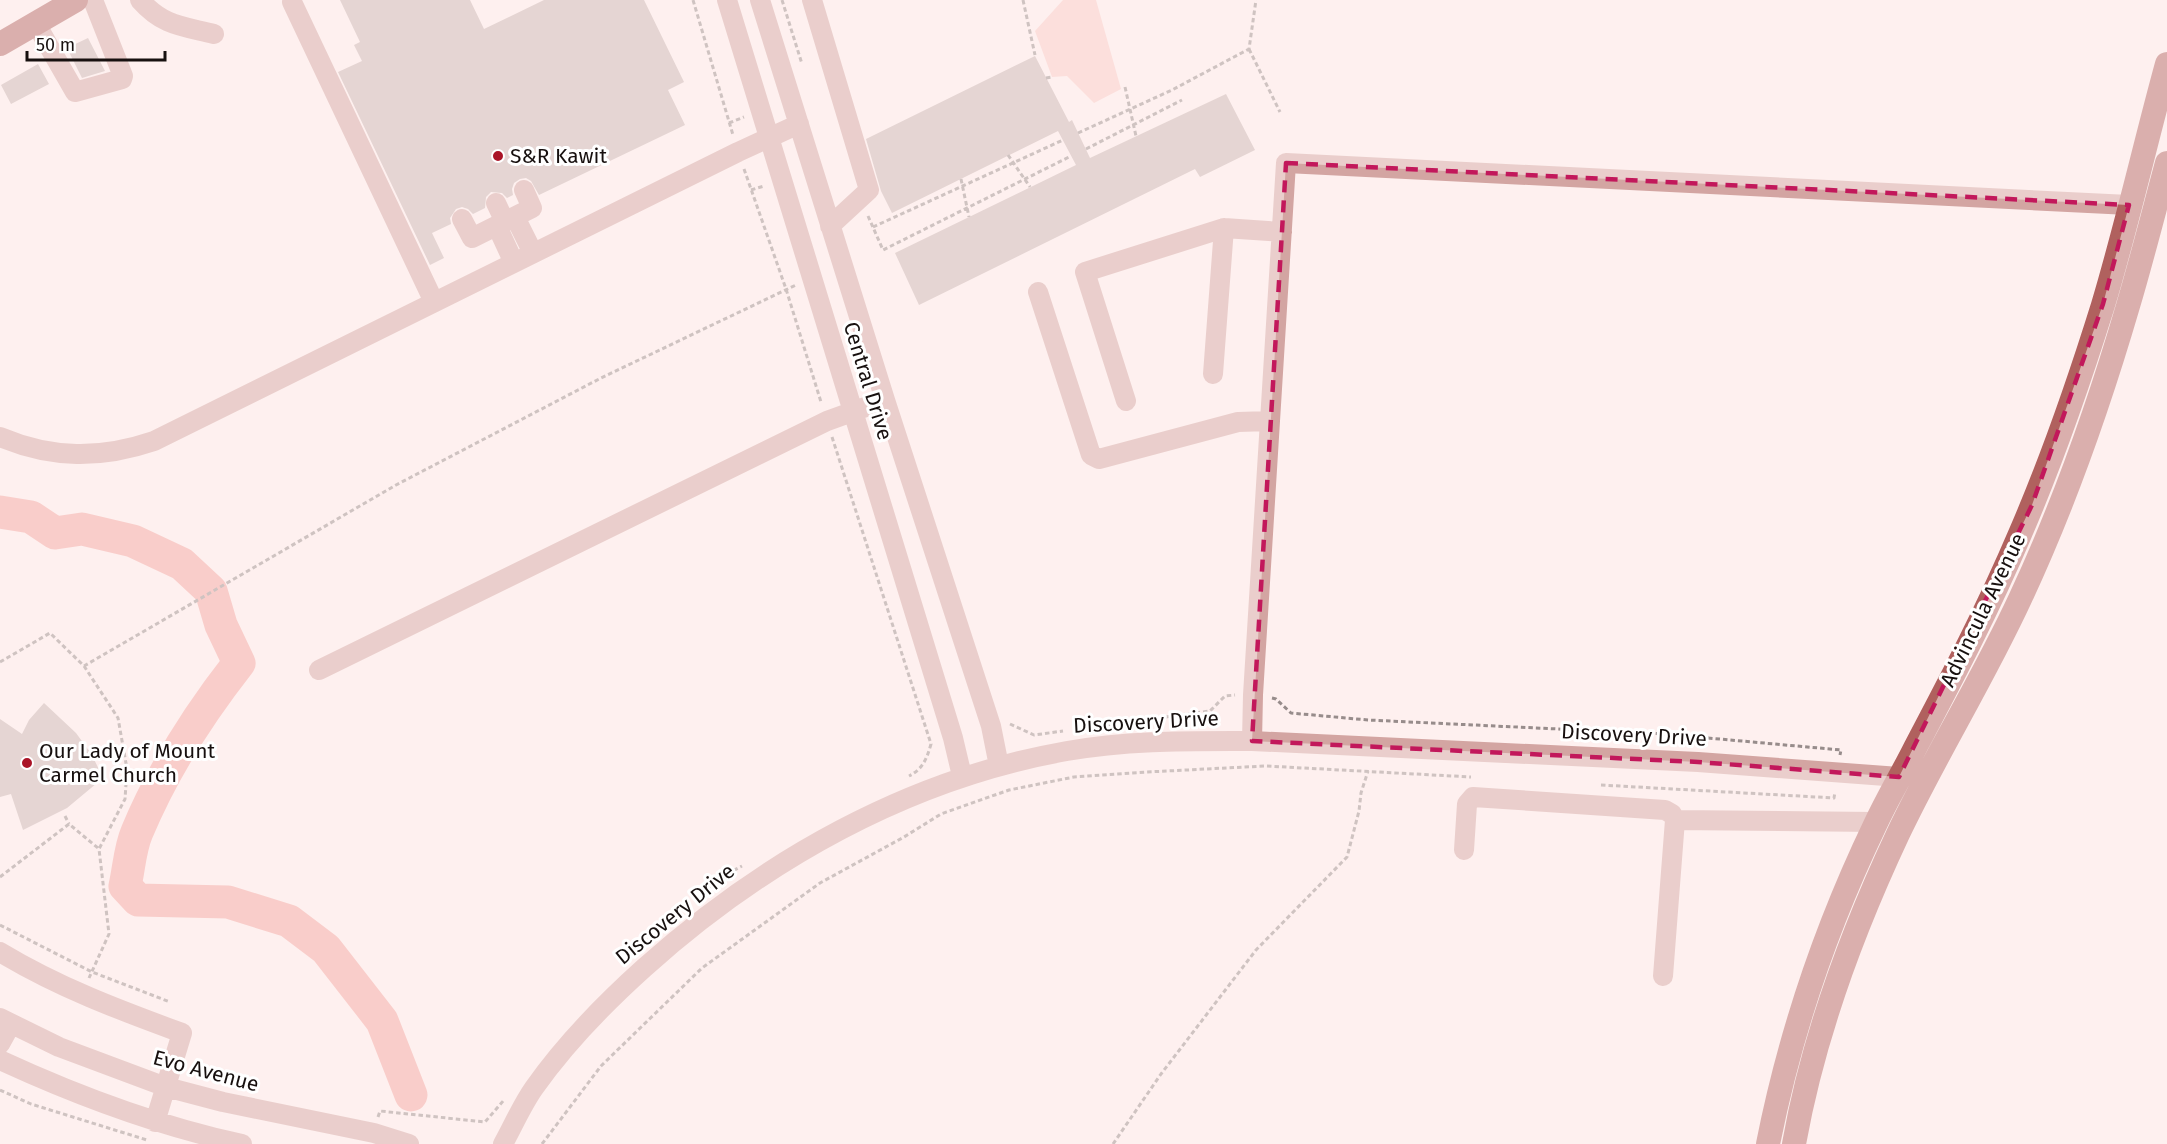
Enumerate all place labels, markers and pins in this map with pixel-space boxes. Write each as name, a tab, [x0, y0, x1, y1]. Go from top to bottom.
place label: S&R Kawit	[510, 143, 608, 169]
marker: S&R Kawit	[491, 149, 505, 163]
place label: Our Lady of Mount Carmel Church	[39, 738, 216, 788]
marker: Our Lady of Mount Carmel Church	[20, 756, 34, 770]

